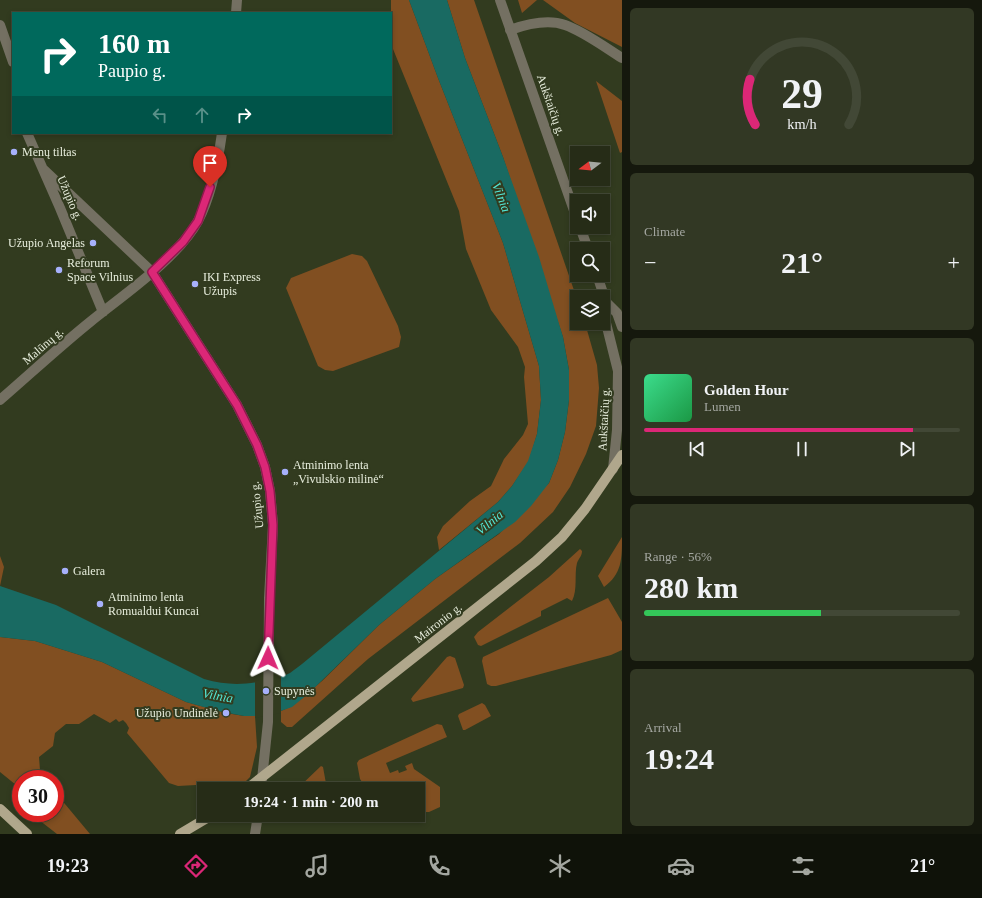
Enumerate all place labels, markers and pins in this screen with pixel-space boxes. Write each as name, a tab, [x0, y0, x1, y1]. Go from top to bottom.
place label: Menų tiltas	[22, 145, 77, 159]
pin	[193, 146, 227, 187]
marker: Menų tiltas	[9, 147, 19, 157]
place label: Užupio Angelas	[8, 236, 85, 250]
marker: Užupio Angelas	[88, 238, 98, 248]
place label: Reforum Space Vilnius	[67, 256, 133, 284]
marker: Reforum Space Vilnius	[54, 265, 64, 275]
place label: IKI Express Užupis	[203, 270, 261, 298]
marker: IKI Express Užupis	[190, 279, 200, 289]
place label: Atminimo lenta „Vivulskio milinė“	[293, 458, 384, 486]
marker: Atminimo lenta „Vivulskio milinė“	[280, 467, 290, 477]
place label: Galera	[73, 564, 106, 578]
marker: Galera	[60, 566, 70, 576]
place label: Atminimo lenta Romualdui Kuncai	[108, 590, 200, 618]
marker: Atminimo lenta Romualdui Kuncai	[95, 599, 105, 609]
place label: Supynės	[274, 684, 315, 698]
marker: Supynės	[261, 686, 271, 696]
place label: Užupio Undinėlė	[136, 706, 218, 720]
marker: Užupio Undinėlė	[221, 708, 231, 718]

